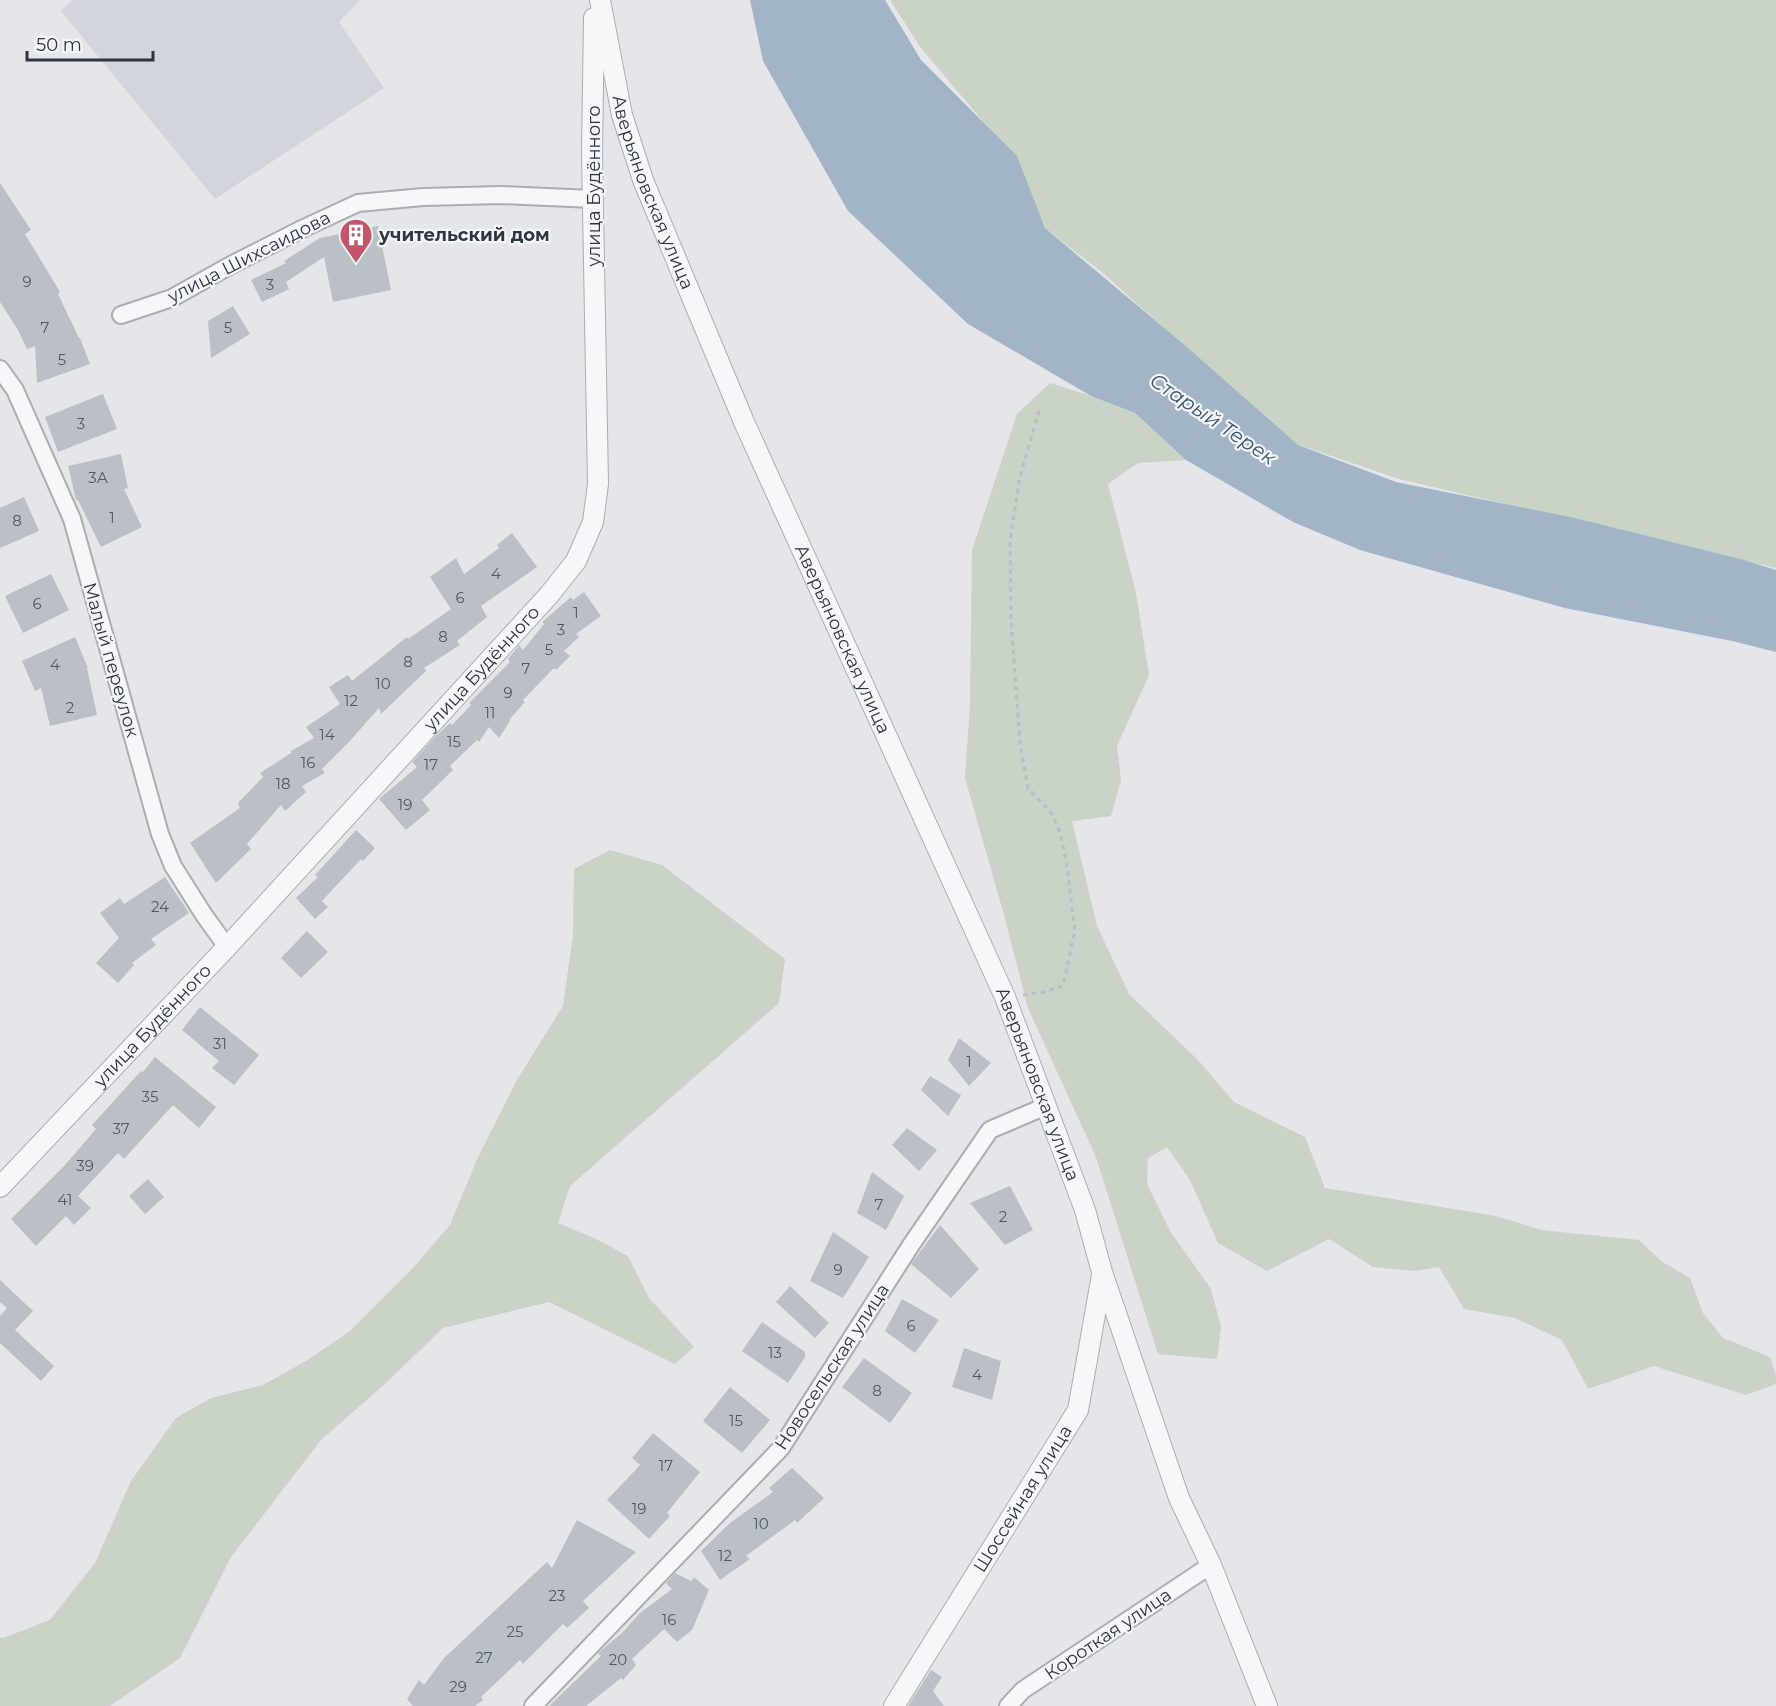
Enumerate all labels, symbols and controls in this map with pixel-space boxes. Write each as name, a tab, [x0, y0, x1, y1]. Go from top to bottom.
scale bar	[27, 24, 153, 62]
text: 50 m	[36, 34, 82, 56]
street label: Аверьяновская улица	[607, 93, 698, 293]
street label: улица Будённого	[583, 105, 605, 268]
street label: улица Шихсаидова	[163, 206, 334, 308]
building icon: учительский дом	[338, 217, 374, 264]
place label: учительский дом	[378, 224, 550, 246]
house number: 9	[22, 272, 32, 291]
house number: 3	[266, 275, 274, 294]
house number: 7	[41, 318, 50, 337]
house number: 5	[224, 318, 232, 337]
house number: 5	[58, 350, 66, 369]
water label: Старый Терек	[1146, 368, 1282, 471]
house number: 3	[77, 414, 85, 433]
house number: 3А	[88, 468, 108, 487]
house number: 1	[109, 508, 115, 527]
house number: 8	[12, 511, 22, 530]
street label: Аверьяновская улица	[790, 541, 895, 737]
house number: 4	[491, 564, 501, 583]
street label: Малый переулок	[78, 580, 144, 740]
house number: 6	[455, 588, 465, 607]
house number: 6	[32, 594, 42, 613]
street label: улица Будённого	[419, 601, 545, 736]
house number: 1	[573, 603, 579, 622]
house number: 3	[557, 620, 565, 639]
house number: 8	[438, 627, 448, 646]
house number: 5	[545, 640, 553, 659]
house number: 8	[403, 652, 413, 671]
house number: 4	[50, 655, 60, 674]
house number: 7	[522, 659, 531, 678]
house number: 10	[375, 674, 391, 693]
house number: 9	[503, 683, 513, 702]
house number: 12	[344, 691, 358, 710]
house number: 2	[66, 698, 74, 717]
house number: 11	[485, 703, 495, 722]
house number: 14	[319, 725, 335, 744]
house number: 15	[447, 732, 461, 751]
house number: 16	[301, 753, 315, 772]
house number: 17	[424, 755, 438, 774]
house number: 18	[276, 774, 291, 793]
house number: 19	[398, 795, 412, 814]
house number: 24	[151, 897, 169, 916]
street label: улица Будённого	[88, 959, 216, 1093]
street label: Аверьяновская улица	[991, 983, 1084, 1184]
house number: 31	[213, 1034, 227, 1053]
house number: 1	[966, 1052, 972, 1071]
house number: 35	[142, 1087, 158, 1106]
house number: 37	[112, 1119, 130, 1138]
house number: 39	[76, 1156, 94, 1175]
house number: 41	[58, 1190, 72, 1209]
house number: 7	[875, 1195, 884, 1214]
house number: 2	[999, 1207, 1007, 1226]
house number: 9	[833, 1260, 843, 1279]
street label: Новосельская улица	[770, 1280, 894, 1454]
house number: 6	[906, 1316, 916, 1335]
house number: 13	[768, 1343, 782, 1362]
house number: 4	[972, 1365, 982, 1384]
house number: 8	[872, 1381, 882, 1400]
house number: 15	[729, 1411, 743, 1430]
street label: Шоссейная улица	[969, 1421, 1077, 1576]
house number: 17	[659, 1456, 673, 1475]
house number: 19	[632, 1499, 646, 1518]
house number: 10	[753, 1514, 769, 1533]
house number: 12	[718, 1546, 732, 1565]
street label: Короткая улица	[1040, 1583, 1176, 1685]
house number: 23	[549, 1586, 565, 1605]
house number: 16	[662, 1610, 676, 1629]
house number: 25	[506, 1622, 524, 1641]
house number: 27	[475, 1648, 493, 1667]
house number: 20	[609, 1650, 627, 1669]
house number: 29	[449, 1677, 467, 1696]

